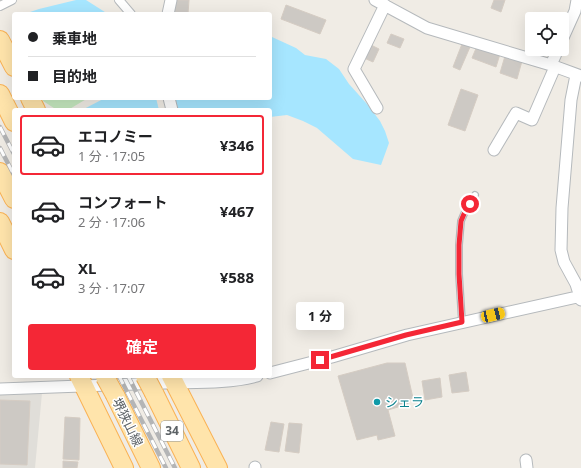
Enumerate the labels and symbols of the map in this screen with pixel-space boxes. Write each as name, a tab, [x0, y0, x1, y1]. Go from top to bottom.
route start	[461, 195, 479, 213]
callout: 1 分	[296, 302, 344, 330]
car	[480, 306, 506, 324]
route end	[311, 351, 329, 369]
place label: シェラ	[385, 393, 424, 411]
street label: 堺狭山線	[109, 395, 147, 449]
marker: シェラ	[372, 397, 382, 407]
road number: 34	[161, 421, 183, 441]

